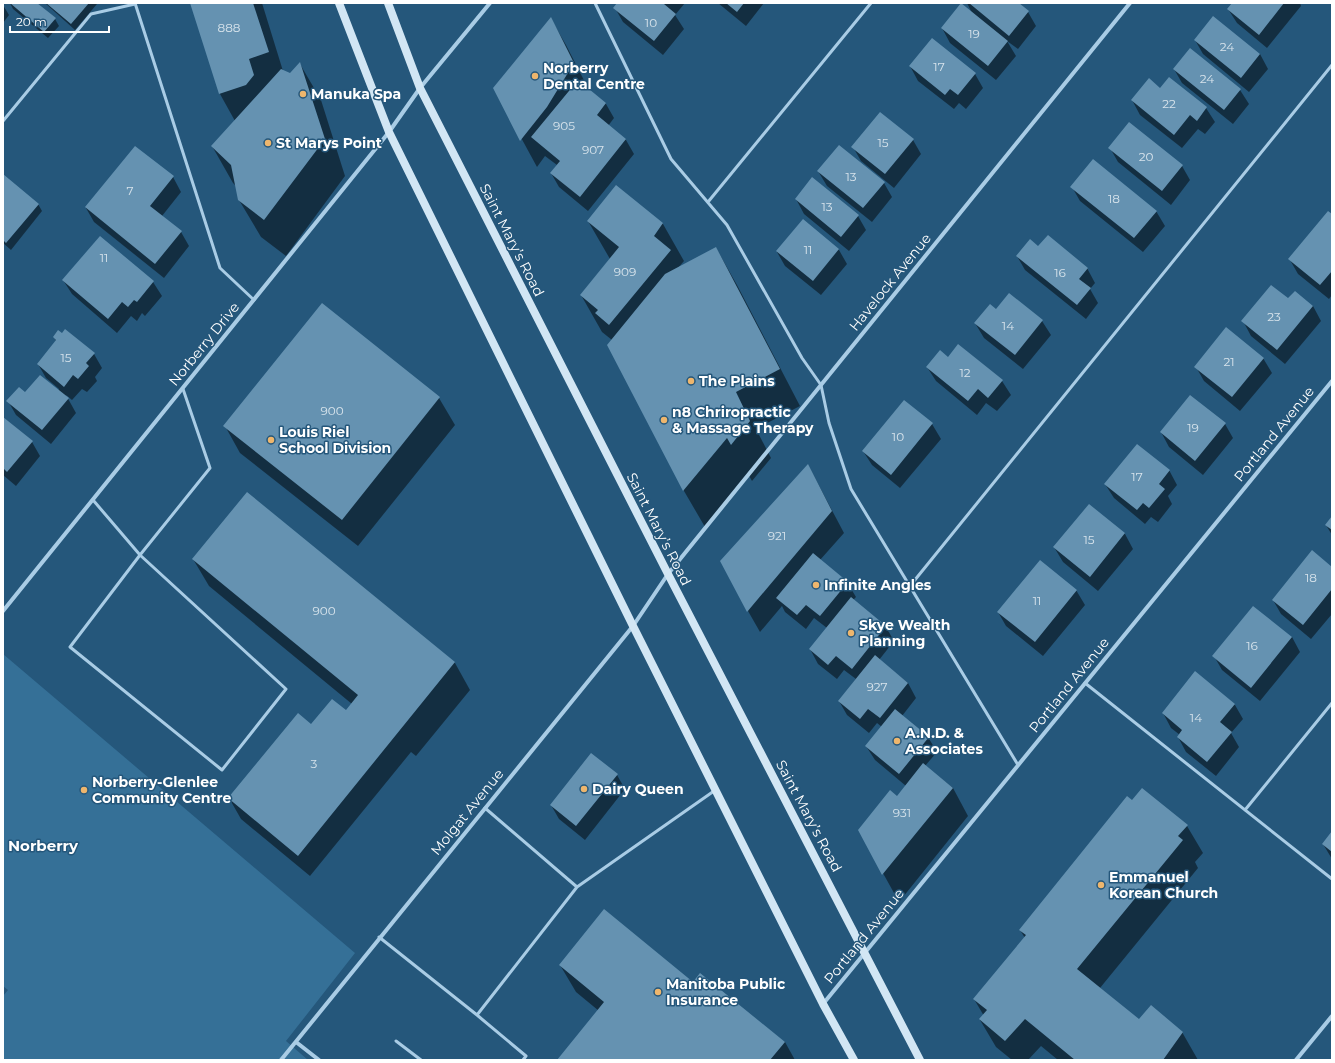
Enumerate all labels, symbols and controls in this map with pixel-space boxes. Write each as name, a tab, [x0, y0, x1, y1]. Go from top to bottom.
scale bar	[10, 8, 109, 34]
text: 20 m	[16, 14, 47, 29]
house number: 10	[645, 15, 657, 30]
house number: 888	[218, 20, 241, 35]
house number: 19	[968, 26, 980, 41]
house number: 24	[1220, 39, 1234, 54]
place label: Norberry Dental Centre	[543, 59, 645, 93]
house number: 17	[933, 59, 945, 74]
marker: Norberry Dental Centre	[530, 71, 540, 81]
house number: 24	[1200, 71, 1214, 86]
place label: Manuka Spa	[311, 85, 401, 103]
marker: Manuka Spa	[298, 89, 308, 99]
house number: 22	[1162, 96, 1176, 111]
house number: 905	[553, 118, 575, 133]
place label: St Marys Point	[276, 134, 382, 152]
house number: 15	[877, 135, 889, 150]
marker: St Marys Point	[263, 138, 273, 148]
house number: 907	[582, 142, 604, 157]
house number: 20	[1139, 149, 1153, 164]
house number: 13	[845, 169, 857, 184]
street label: Saint Mary’s Road	[476, 181, 548, 299]
house number: 7	[126, 183, 134, 198]
house number: 18	[1108, 191, 1120, 206]
house number: 13	[821, 199, 833, 214]
street label: Havelock Avenue	[845, 230, 935, 334]
house number: 11	[804, 242, 812, 257]
house number: 11	[100, 250, 108, 265]
house number: 909	[614, 264, 636, 279]
house number: 16	[1054, 265, 1066, 280]
street label: Norberry Drive	[165, 298, 243, 390]
house number: 23	[1267, 309, 1281, 324]
house number: 14	[1002, 318, 1014, 333]
house number: 15	[60, 350, 72, 365]
house number: 21	[1223, 354, 1235, 369]
house number: 12	[959, 365, 971, 380]
place label: The Plains	[699, 372, 775, 390]
marker: The Plains	[686, 376, 696, 386]
street label: Portland Avenue	[1230, 383, 1318, 485]
house number: 900	[320, 403, 344, 418]
place label: n8 Chriropractic & Massage Therapy	[672, 403, 814, 437]
marker: n8 Chriropractic & Massage Therapy	[659, 415, 669, 425]
house number: 19	[1187, 420, 1199, 435]
place label: Louis Riel School Division	[279, 423, 391, 457]
house number: 10	[892, 429, 904, 444]
marker: Louis Riel School Division	[266, 435, 276, 445]
house number: 17	[1131, 469, 1143, 484]
street label: Saint Mary’s Road	[623, 470, 695, 588]
house number: 921	[768, 528, 786, 543]
house number: 15	[1083, 532, 1095, 547]
house number: 18	[1305, 570, 1317, 585]
place label: Infinite Angles	[824, 576, 932, 594]
marker: Infinite Angles	[811, 580, 821, 590]
house number: 11	[1033, 593, 1041, 608]
house number: 900	[312, 603, 336, 618]
place label: Skye Wealth Planning	[859, 616, 951, 650]
marker: Skye Wealth Planning	[846, 628, 856, 638]
street label: Portland Avenue	[1025, 634, 1113, 736]
house number: 16	[1246, 638, 1258, 653]
house number: 927	[866, 679, 888, 694]
house number: 14	[1190, 710, 1202, 725]
place label: A.N.D. & Associates	[904, 724, 983, 758]
marker: A.N.D. & Associates	[892, 736, 902, 746]
house number: 3	[311, 756, 318, 771]
street label: Saint Mary’s Road	[772, 757, 846, 875]
street label: Molgat Avenue	[427, 765, 507, 859]
place label: Norberry-Glenlee Community Centre	[92, 773, 231, 807]
place label: Dairy Queen	[592, 780, 684, 798]
marker: Dairy Queen	[579, 784, 589, 794]
marker: Norberry-Glenlee Community Centre	[79, 785, 89, 795]
house number: 931	[893, 805, 911, 820]
district label: Norberry	[8, 836, 79, 855]
place label: Emmanuel Korean Church	[1109, 868, 1218, 902]
marker: Emmanuel Korean Church	[1096, 880, 1106, 890]
street label: Portland Avenue	[820, 885, 908, 987]
place label: Manitoba Public Insurance	[666, 975, 786, 1009]
marker: Manitoba Public Insurance	[653, 987, 663, 997]

